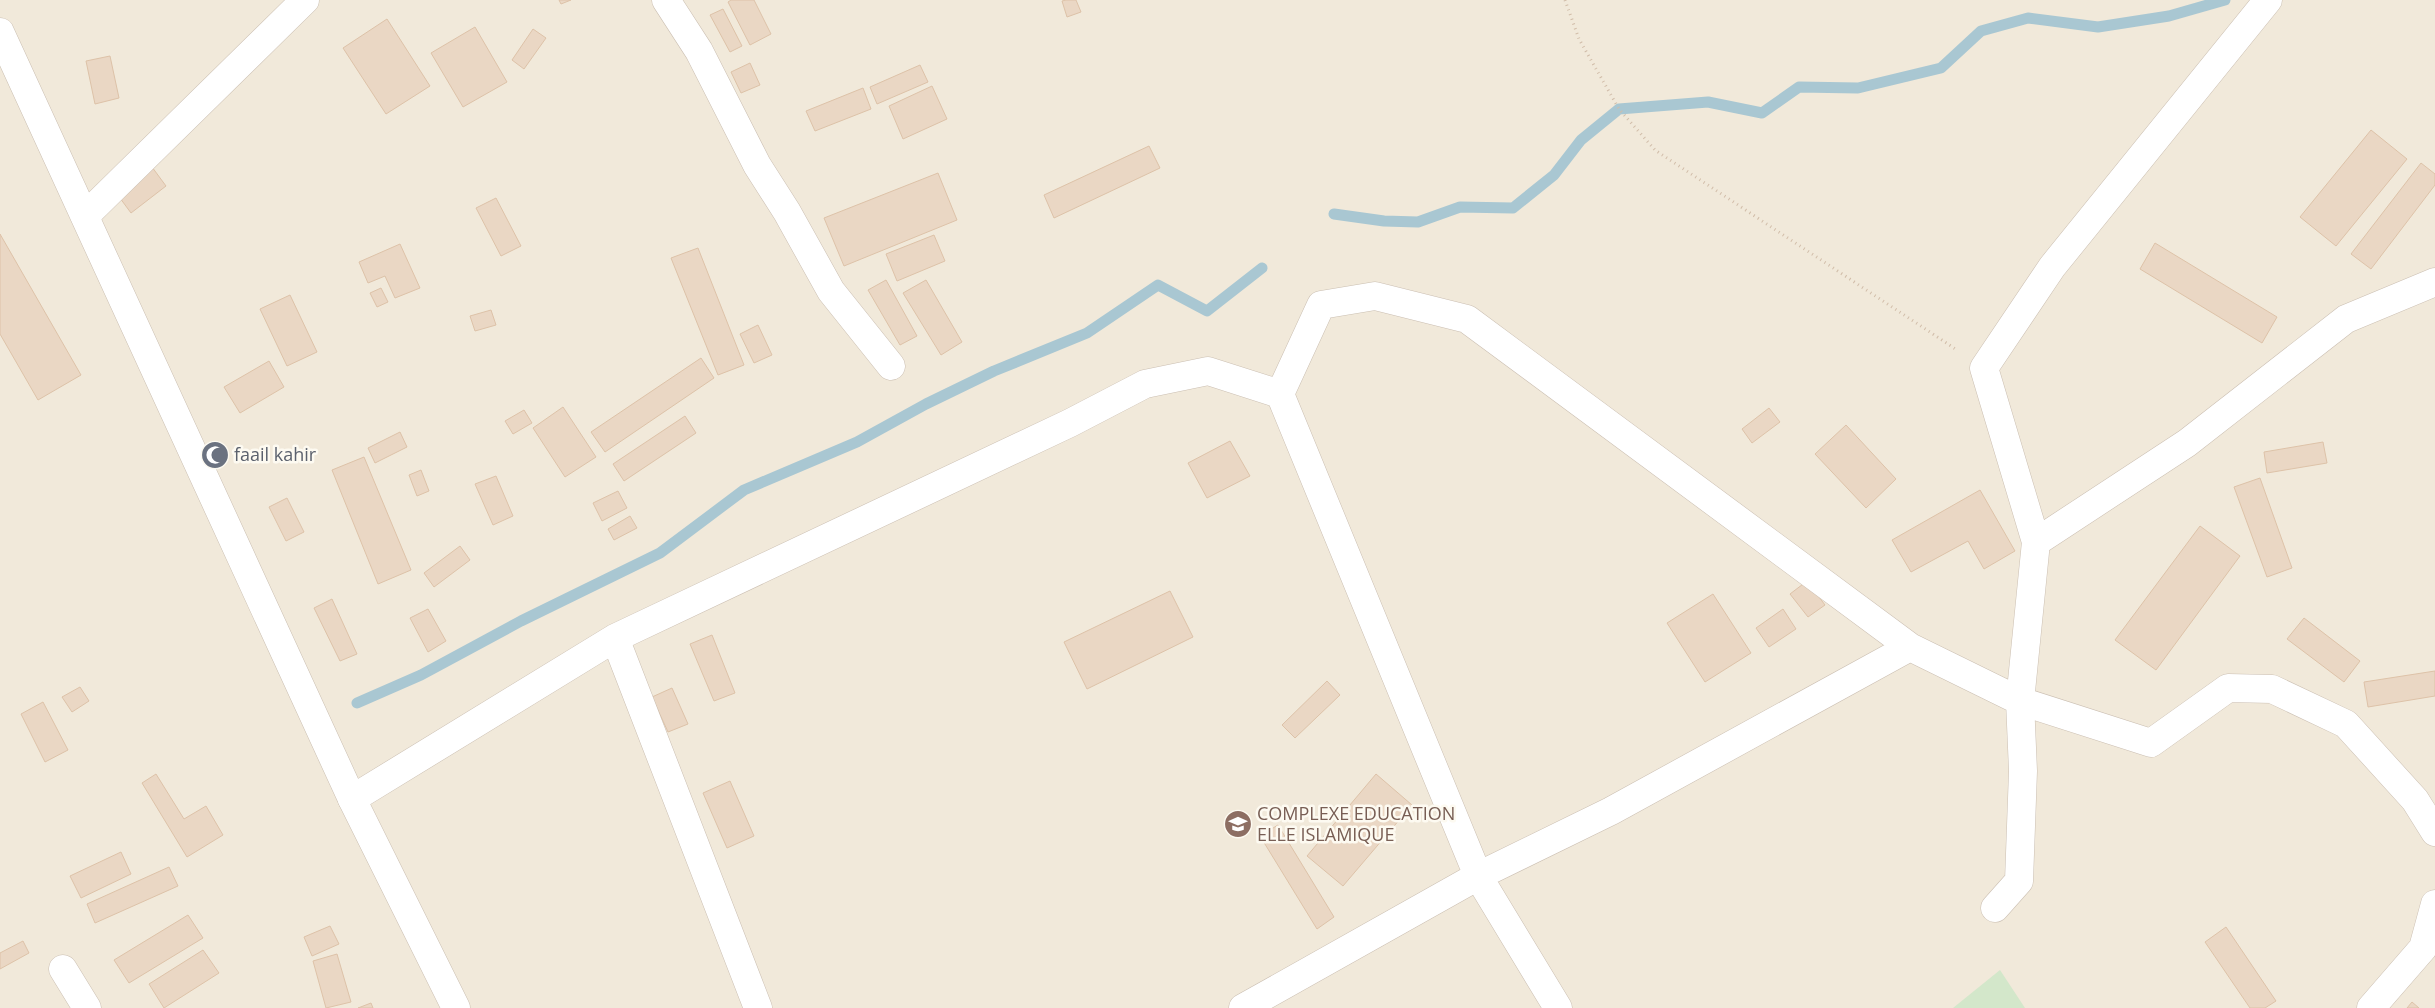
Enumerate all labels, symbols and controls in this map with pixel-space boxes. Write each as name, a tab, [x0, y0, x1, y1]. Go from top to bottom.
mosque icon: faail kahir	[200, 440, 230, 470]
place label: faail kahir	[234, 442, 317, 466]
place label: COMPLEXE EDUCATION ELLE ISLAMIQUE	[1257, 801, 1455, 846]
school or university icon: COMPLEXE EDUCATION ELLE ISLAMIQUE	[1223, 809, 1253, 839]

